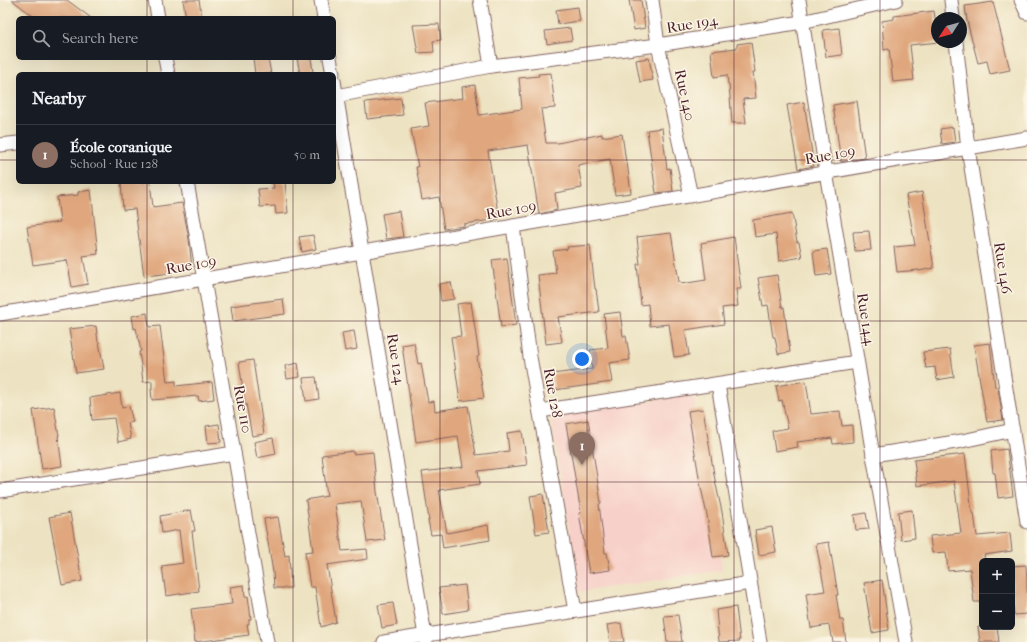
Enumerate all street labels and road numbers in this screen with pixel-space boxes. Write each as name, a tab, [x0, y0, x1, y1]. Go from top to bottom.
street label: Rue 194	[665, 11, 720, 37]
street label: Rue 140	[671, 68, 699, 122]
street label: Rue 109	[803, 142, 857, 168]
street label: Rue 109	[484, 197, 538, 223]
street label: Rue 146	[990, 241, 1016, 296]
street label: Rue 109	[164, 252, 218, 278]
street label: Rue 144	[853, 291, 879, 348]
street label: Rue 124	[383, 332, 409, 387]
street label: Rue 128	[540, 367, 566, 419]
street label: Rue 110	[230, 384, 256, 434]

